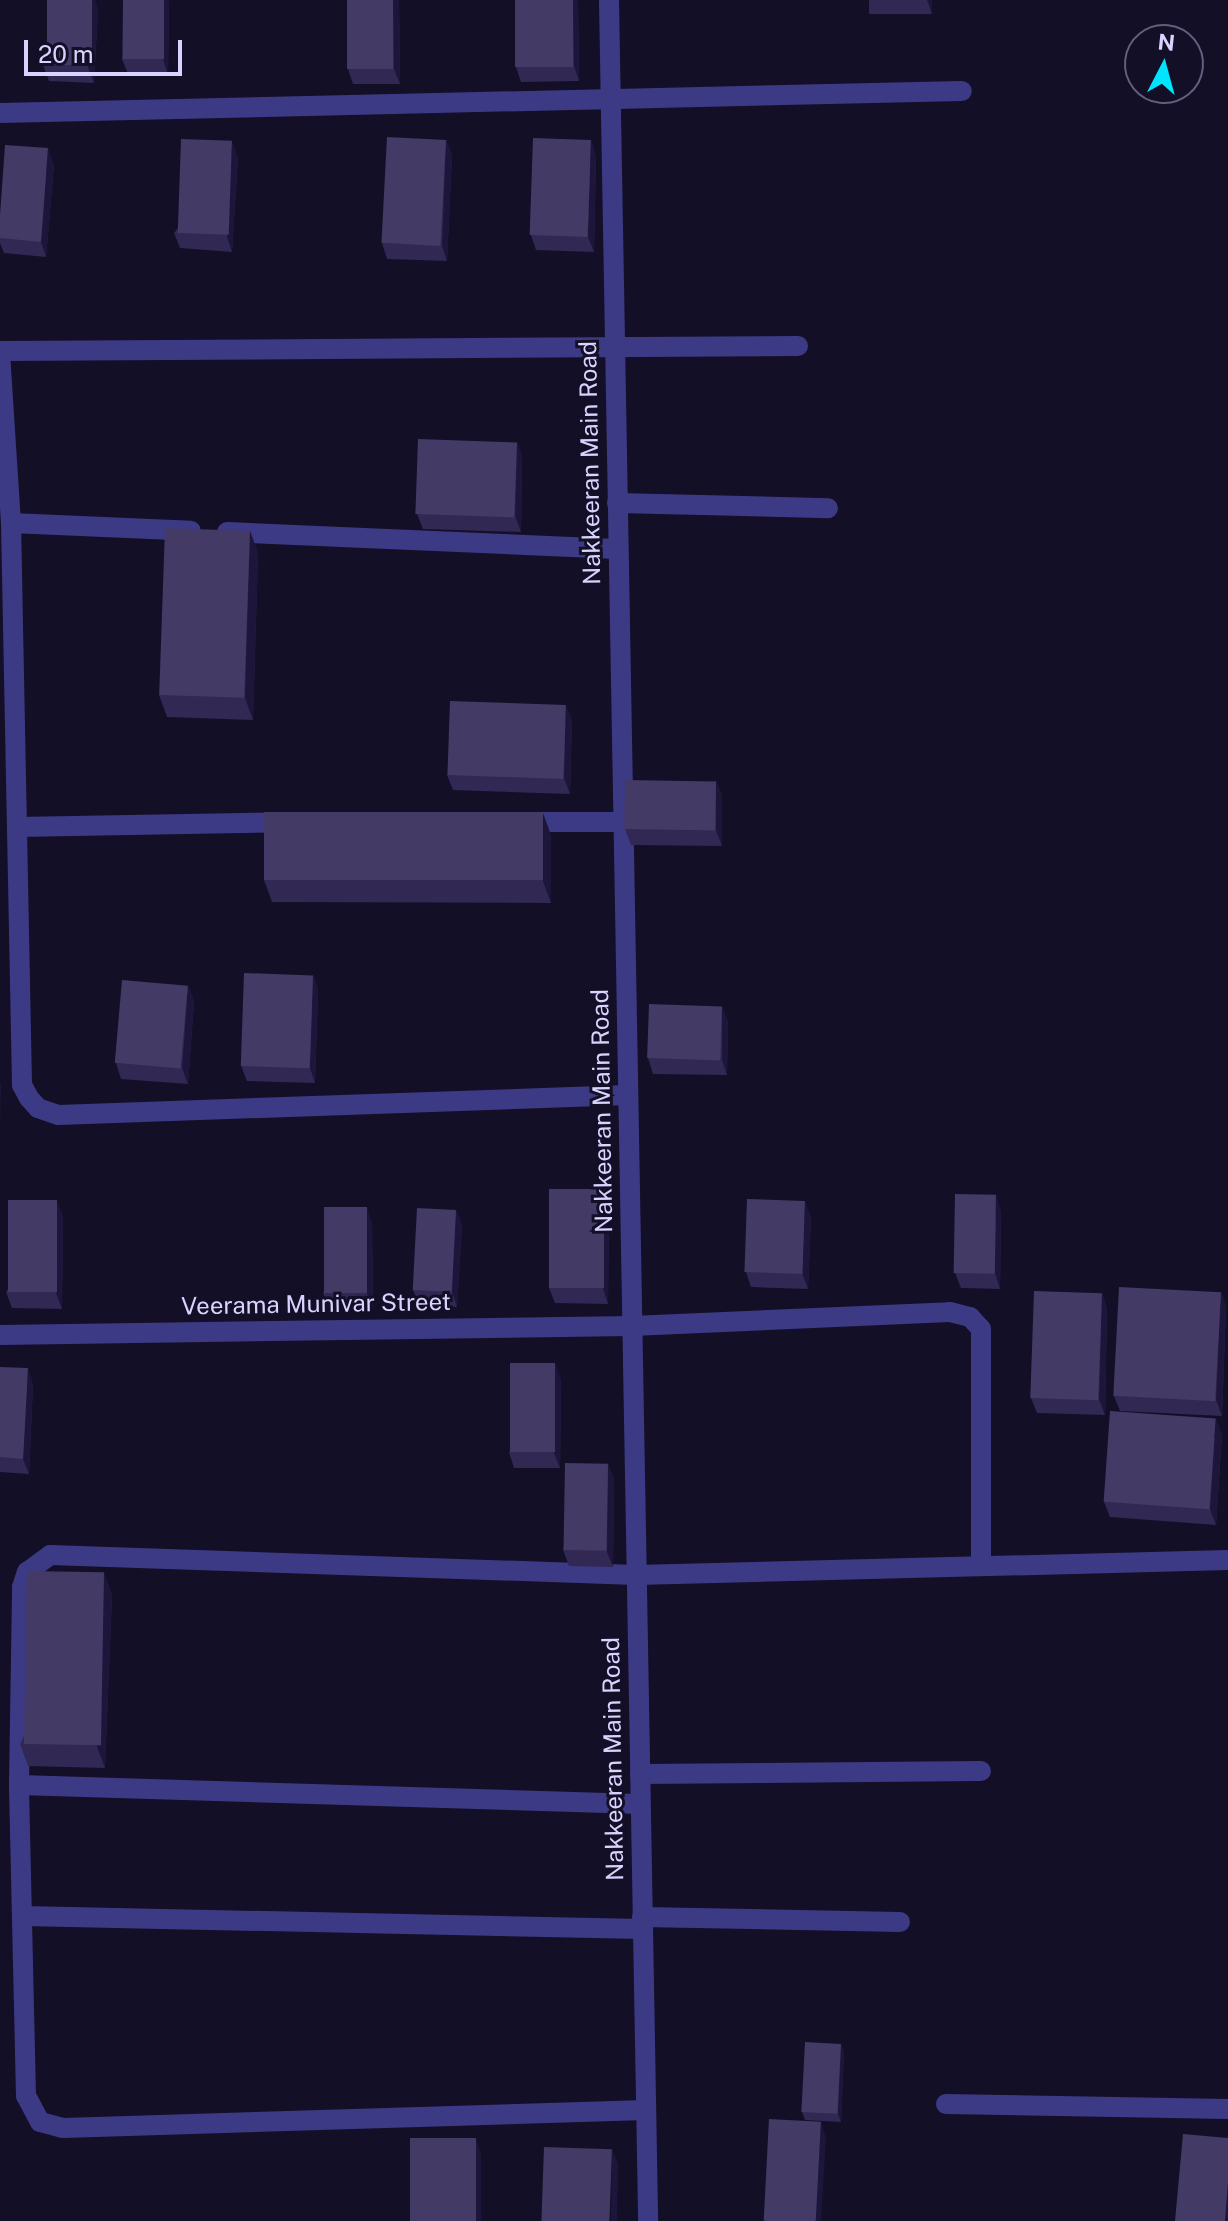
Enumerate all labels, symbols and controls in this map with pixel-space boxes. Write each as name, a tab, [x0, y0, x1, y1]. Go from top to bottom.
scale bar	[28, 24, 186, 74]
north arrow	[1124, 24, 1204, 104]
text: N	[1156, 28, 1176, 56]
text: 20 m	[38, 40, 94, 68]
street label: Nakkeeran Main Road	[573, 341, 607, 585]
street label: Nakkeeran Main Road	[585, 989, 619, 1233]
street label: Veerama Munivar Street	[181, 1287, 451, 1321]
street label: Nakkeeran Main Road	[596, 1637, 630, 1881]

